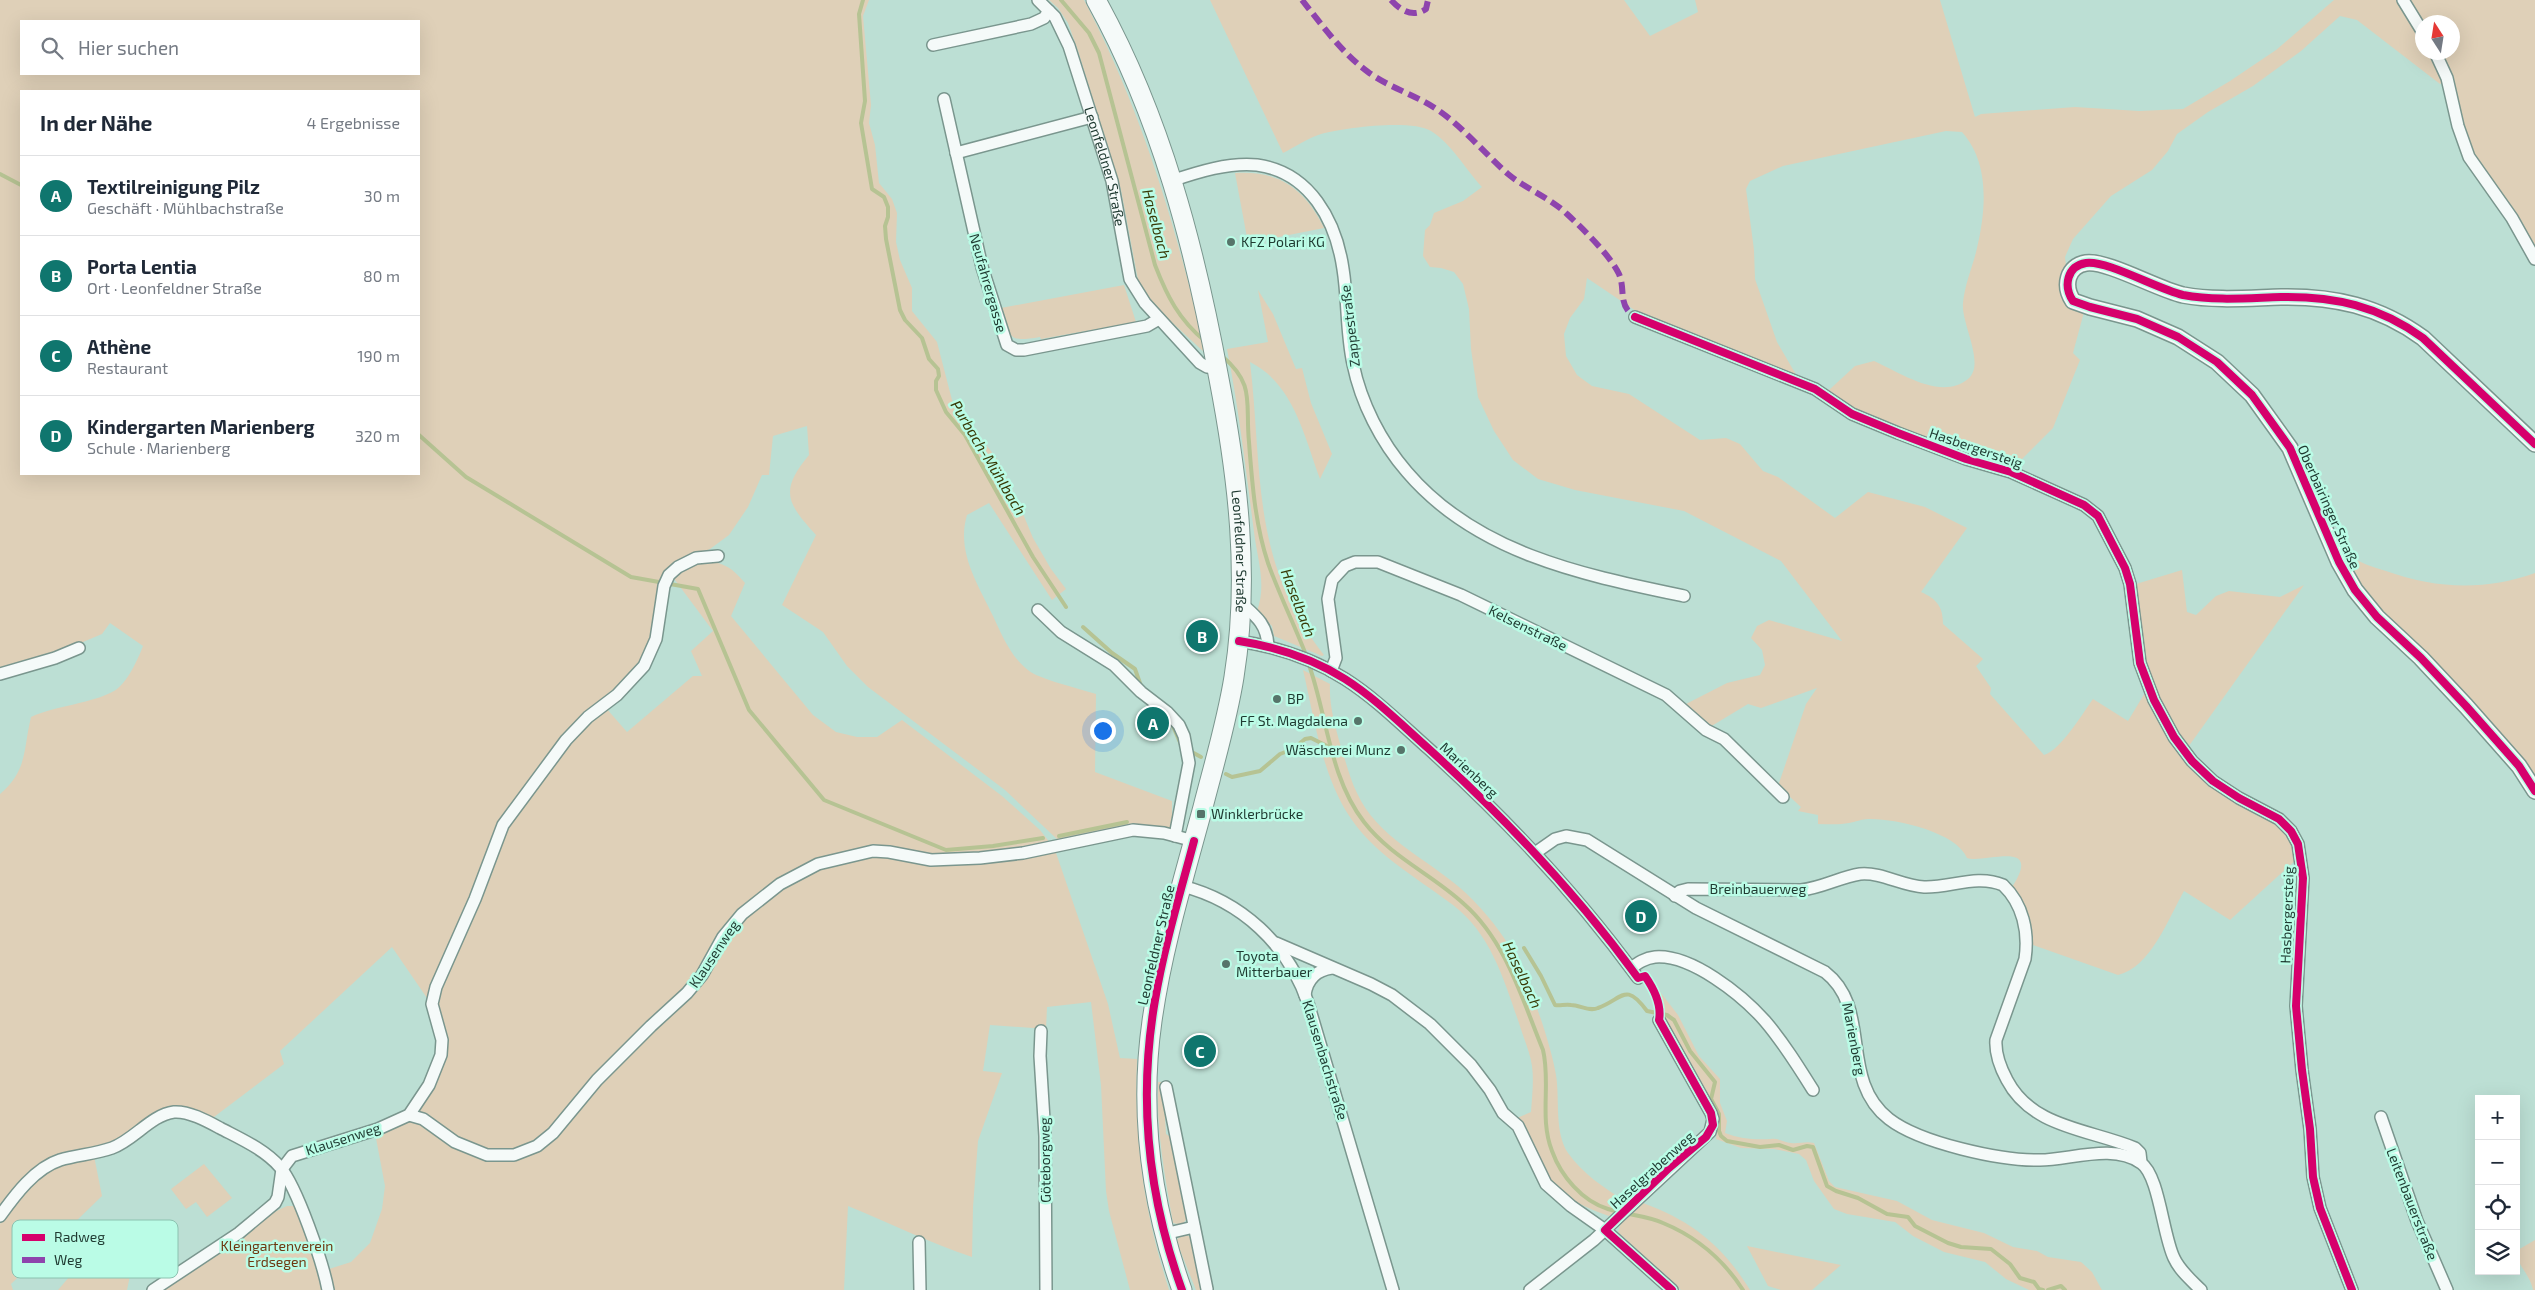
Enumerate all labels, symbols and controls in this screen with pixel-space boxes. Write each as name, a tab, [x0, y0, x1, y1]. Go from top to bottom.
north arrow	[2415, 15, 2460, 60]
search box	[20, 20, 420, 75]
icon: search	[38, 34, 66, 62]
text: Hier suchen	[78, 36, 179, 59]
street label: Leonfeldner Straße	[1081, 104, 1129, 227]
text: In der Nähe	[40, 110, 152, 135]
text: 4 Ergebnisse	[307, 113, 400, 132]
text: Textilreinigung Pilz	[87, 175, 260, 198]
text: A	[51, 186, 61, 205]
text: 30 m	[364, 186, 400, 205]
water label: Haselbach	[1139, 187, 1175, 261]
text: Geschäft · Mühlbachstraße	[87, 198, 284, 217]
street label: Neufahrergasse	[966, 231, 1011, 334]
place label: KFZ Polari KG	[1241, 233, 1325, 250]
marker: KFZ Polari KG	[1225, 236, 1237, 248]
text: Porta Lentia	[87, 255, 197, 278]
text: B	[51, 266, 61, 285]
text: 80 m	[363, 266, 400, 285]
text: Ort · Leonfeldner Straße	[87, 278, 262, 297]
street label: Zappestraße	[1336, 284, 1363, 368]
text: Athène	[87, 335, 151, 358]
text: C	[51, 346, 61, 365]
text: 190 m	[357, 346, 400, 365]
text: Restaurant	[87, 358, 168, 377]
water label: Purbach-Mühlbach	[947, 397, 1030, 518]
text: Kindergarten Marienberg	[87, 415, 315, 438]
street label: Hasbergersteig	[1927, 424, 2025, 471]
text: D	[51, 426, 61, 445]
text: 320 m	[355, 426, 400, 445]
text: Schule · Marienberg	[87, 438, 231, 457]
street label: Oberbairinger Straße	[2294, 442, 2364, 571]
street label: Leonfeldner Straße	[1228, 489, 1250, 613]
water label: Haselbach	[1278, 566, 1320, 639]
street label: Kelsenstraße	[1486, 601, 1570, 654]
pin: B	[1186, 617, 1218, 655]
place label: BP	[1287, 690, 1304, 707]
marker: BP	[1271, 693, 1283, 705]
pin: A	[1137, 704, 1169, 742]
place label: FF St. Magdalena	[1240, 712, 1348, 729]
marker: FF St. Magdalena	[1352, 715, 1364, 727]
your location	[1090, 718, 1116, 744]
street label: Marienberg	[1437, 738, 1502, 801]
place label: Wäscherei Munz	[1286, 741, 1391, 758]
marker: Wäscherei Munz	[1395, 744, 1407, 756]
place label: Winklerbrücke	[1211, 805, 1303, 822]
marker: Winklerbrücke	[1195, 808, 1207, 820]
street label: Hasbergersteig	[2276, 866, 2297, 964]
street label: Breinbauerweg	[1710, 880, 1807, 897]
street label: Leonfeldner Straße	[1133, 883, 1178, 1007]
pin: D	[1625, 897, 1657, 935]
street label: Klausenweg	[685, 917, 742, 991]
water label: Haselbach	[1500, 938, 1546, 1011]
place label: Toyota Mitterbauer	[1236, 947, 1313, 980]
marker: Toyota Mitterbauer	[1220, 958, 1232, 970]
street label: Klausenbachstraße	[1299, 998, 1352, 1122]
street label: Marienberg	[1839, 1001, 1870, 1077]
pin: C	[1184, 1032, 1216, 1070]
map controls	[2475, 1095, 2520, 1275]
button: +	[2475, 1095, 2520, 1140]
street label: Göteborgweg	[1035, 1117, 1054, 1203]
street label: Klausenweg	[303, 1118, 383, 1159]
street label: Haselgrabenweg	[1606, 1127, 1697, 1212]
button: −	[2475, 1140, 2520, 1185]
street label: Leitenbauerstraße	[2383, 1145, 2442, 1262]
button: locate	[2475, 1185, 2520, 1230]
legend	[12, 1220, 178, 1278]
text: Radweg	[54, 1228, 105, 1245]
button: layers	[2475, 1230, 2520, 1275]
park label: Kleingartenverein Erdsegen	[221, 1237, 334, 1270]
text: Weg	[54, 1251, 83, 1268]

